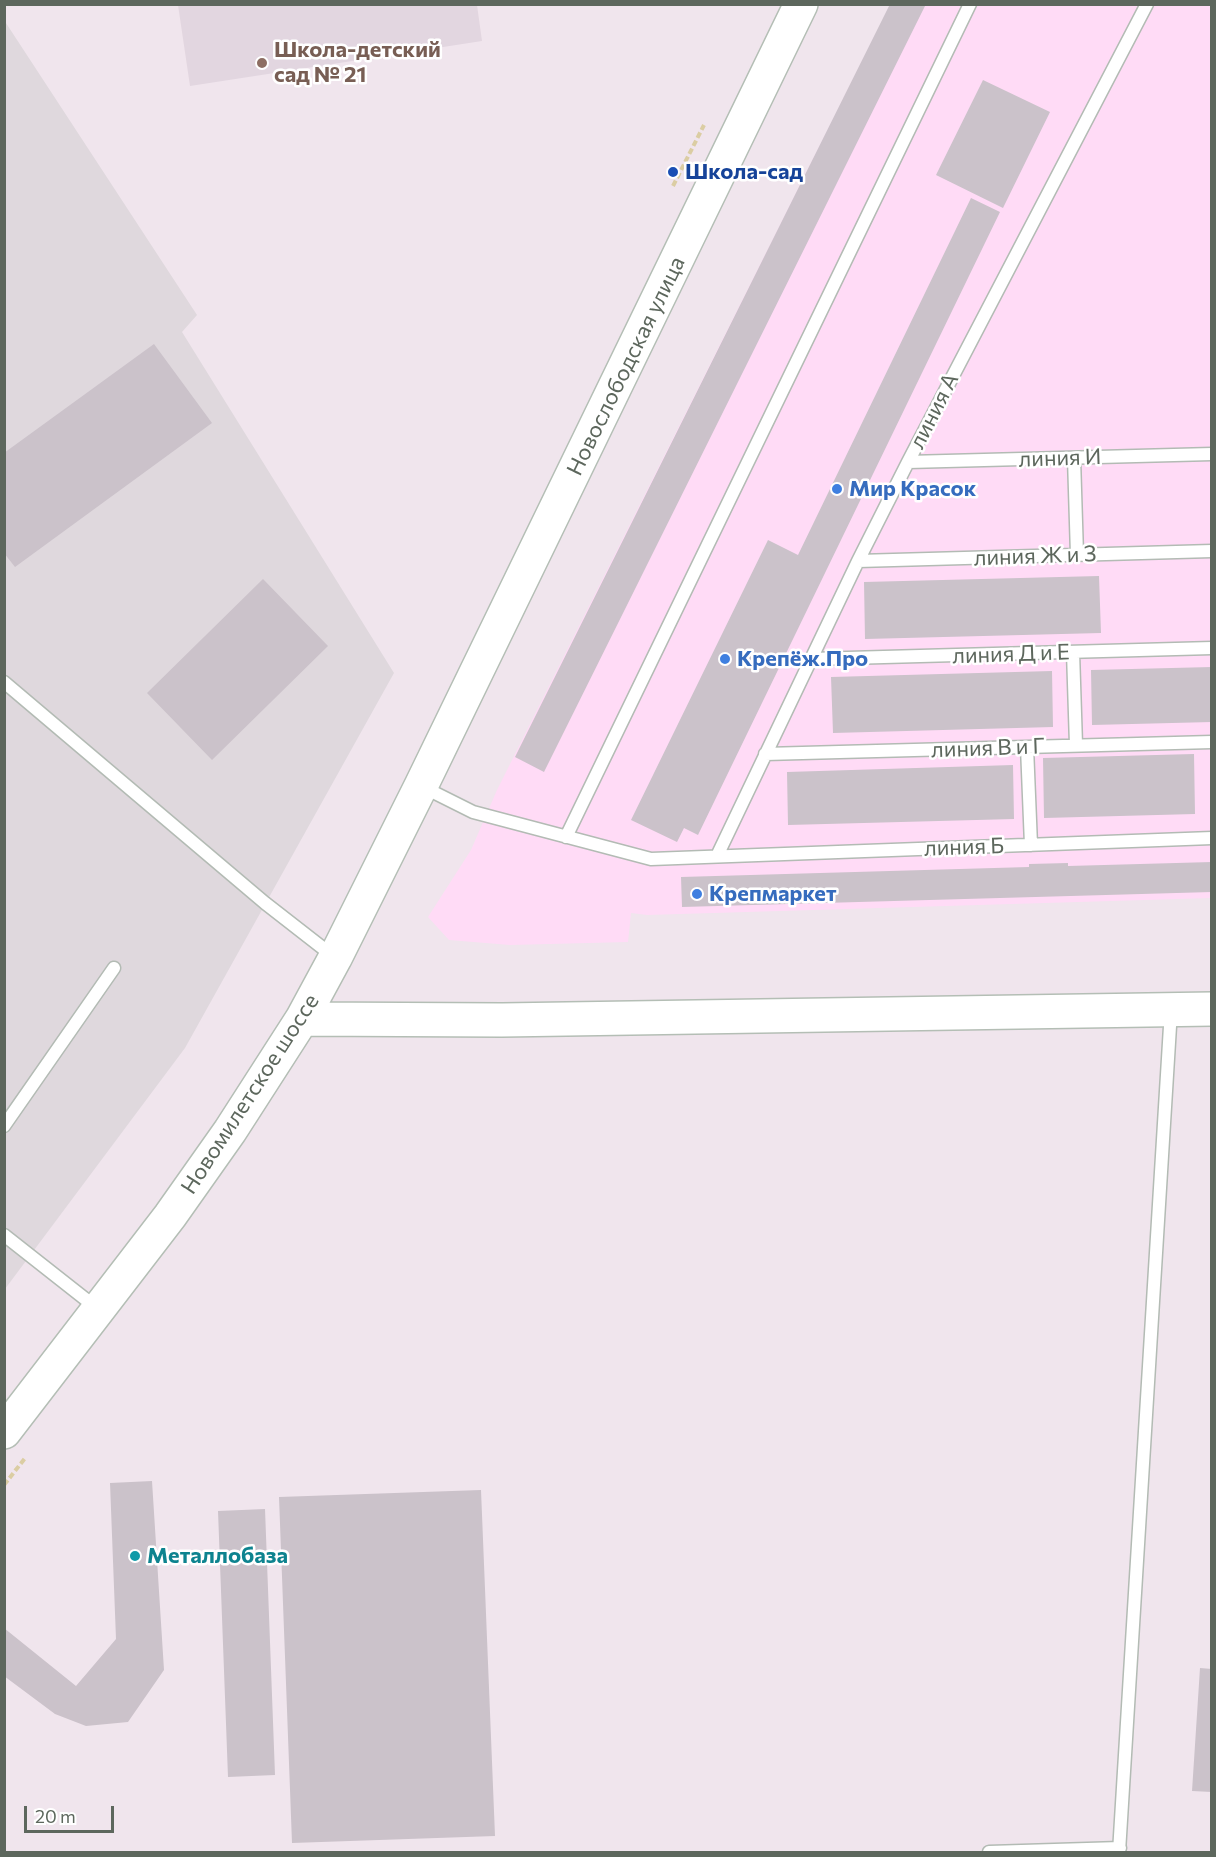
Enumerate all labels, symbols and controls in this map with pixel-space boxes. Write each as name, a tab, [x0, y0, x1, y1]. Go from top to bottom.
place label: Школа-детский сад № 21	[274, 37, 441, 88]
marker: Школа-детский сад № 21	[255, 56, 269, 70]
place label: Школа-сад	[685, 159, 803, 185]
marker: Школа-сад	[666, 165, 680, 179]
street label: Новослободская улица	[561, 252, 691, 480]
street label: линия А	[904, 369, 964, 453]
street label: линия И	[1018, 443, 1102, 473]
place label: Мир Красок	[849, 476, 976, 502]
marker: Мир Красок	[830, 482, 844, 496]
street label: линия Ж и З	[973, 541, 1097, 571]
street label: линия Д и Е	[952, 639, 1070, 669]
place label: Крепёж.Про	[737, 646, 868, 672]
marker: Крепёж.Про	[718, 652, 732, 666]
street label: линия В и Г	[931, 733, 1045, 763]
street label: линия Б	[924, 832, 1004, 862]
place label: Крепмаркет	[709, 881, 837, 907]
marker: Крепмаркет	[690, 887, 704, 901]
street label: Новомилетское шоссе	[175, 989, 325, 1199]
place label: Металлобаза	[147, 1543, 288, 1569]
marker: Металлобаза	[128, 1549, 142, 1563]
scale bar	[27, 1794, 117, 1832]
text: 20 m	[35, 1805, 76, 1827]

